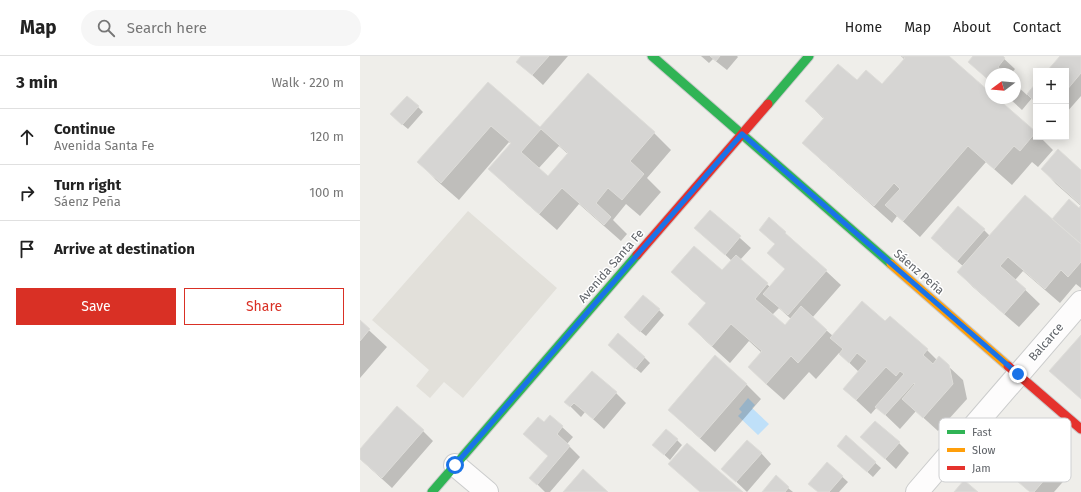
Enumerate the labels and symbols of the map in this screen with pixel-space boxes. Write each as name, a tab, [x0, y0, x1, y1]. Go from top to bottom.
north arrow	[985, 68, 1021, 104]
street label: Avenida Santa Fe	[575, 226, 647, 306]
street label: Sáenz Peña	[891, 246, 947, 298]
street label: Balcarce	[1026, 320, 1066, 364]
route end	[1009, 365, 1027, 383]
legend	[939, 418, 1071, 482]
text: Fast	[972, 426, 992, 439]
text: Slow	[972, 444, 996, 457]
route start	[446, 456, 464, 474]
text: Jam	[972, 462, 991, 475]

